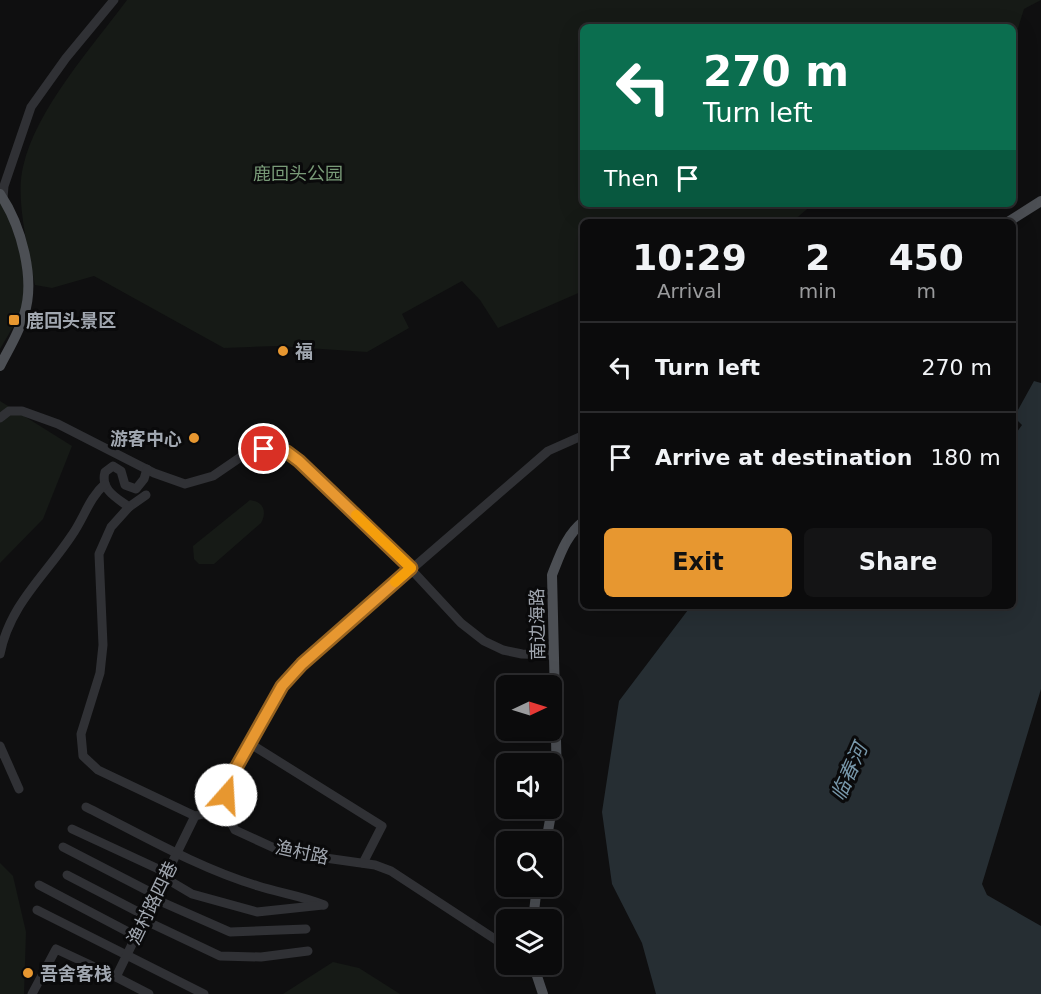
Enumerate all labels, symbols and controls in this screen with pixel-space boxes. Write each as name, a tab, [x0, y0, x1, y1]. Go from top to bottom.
text: 270 m	[703, 47, 849, 96]
icon: left	[604, 48, 682, 126]
text: Turn left	[703, 97, 813, 128]
icon: arrive	[671, 162, 704, 195]
park label: 鹿回头公园	[253, 163, 343, 184]
text: Then	[604, 166, 659, 191]
text: 10:29	[632, 237, 747, 278]
text: 2	[805, 237, 830, 278]
text: 450	[889, 237, 964, 278]
text: Arrival	[657, 279, 722, 303]
text: min	[799, 279, 837, 303]
text: m	[917, 279, 936, 303]
place label: 鹿回头景区	[26, 310, 116, 331]
marker: 鹿回头景区	[7, 313, 21, 327]
place label: 福	[295, 341, 313, 362]
marker: 福	[276, 344, 290, 358]
icon: left	[604, 351, 637, 384]
text: Turn left	[655, 355, 760, 380]
text: 270 m	[922, 355, 992, 380]
pin	[238, 423, 289, 474]
place label: 游客中心	[110, 428, 182, 449]
marker: 游客中心	[187, 431, 201, 445]
icon: arrive	[247, 432, 280, 465]
icon: arrive	[604, 441, 637, 474]
text: Arrive at destination	[655, 445, 912, 470]
text: 180 m	[930, 445, 1001, 470]
button: Exit	[604, 528, 792, 597]
button: Share	[804, 528, 992, 597]
street label: 南边海路	[526, 588, 548, 660]
north arrow	[496, 675, 562, 741]
map controls	[496, 675, 562, 975]
water label: 临春河	[826, 736, 874, 804]
button: sound	[496, 753, 562, 819]
position arrow	[194, 763, 258, 827]
button: search	[496, 831, 562, 897]
street label: 渔村路	[273, 836, 331, 868]
street label: 渔村路四巷	[123, 858, 181, 948]
button: layers	[496, 909, 562, 975]
place label: 吾舍客栈	[40, 963, 112, 984]
marker: 吾舍客栈	[21, 966, 35, 980]

